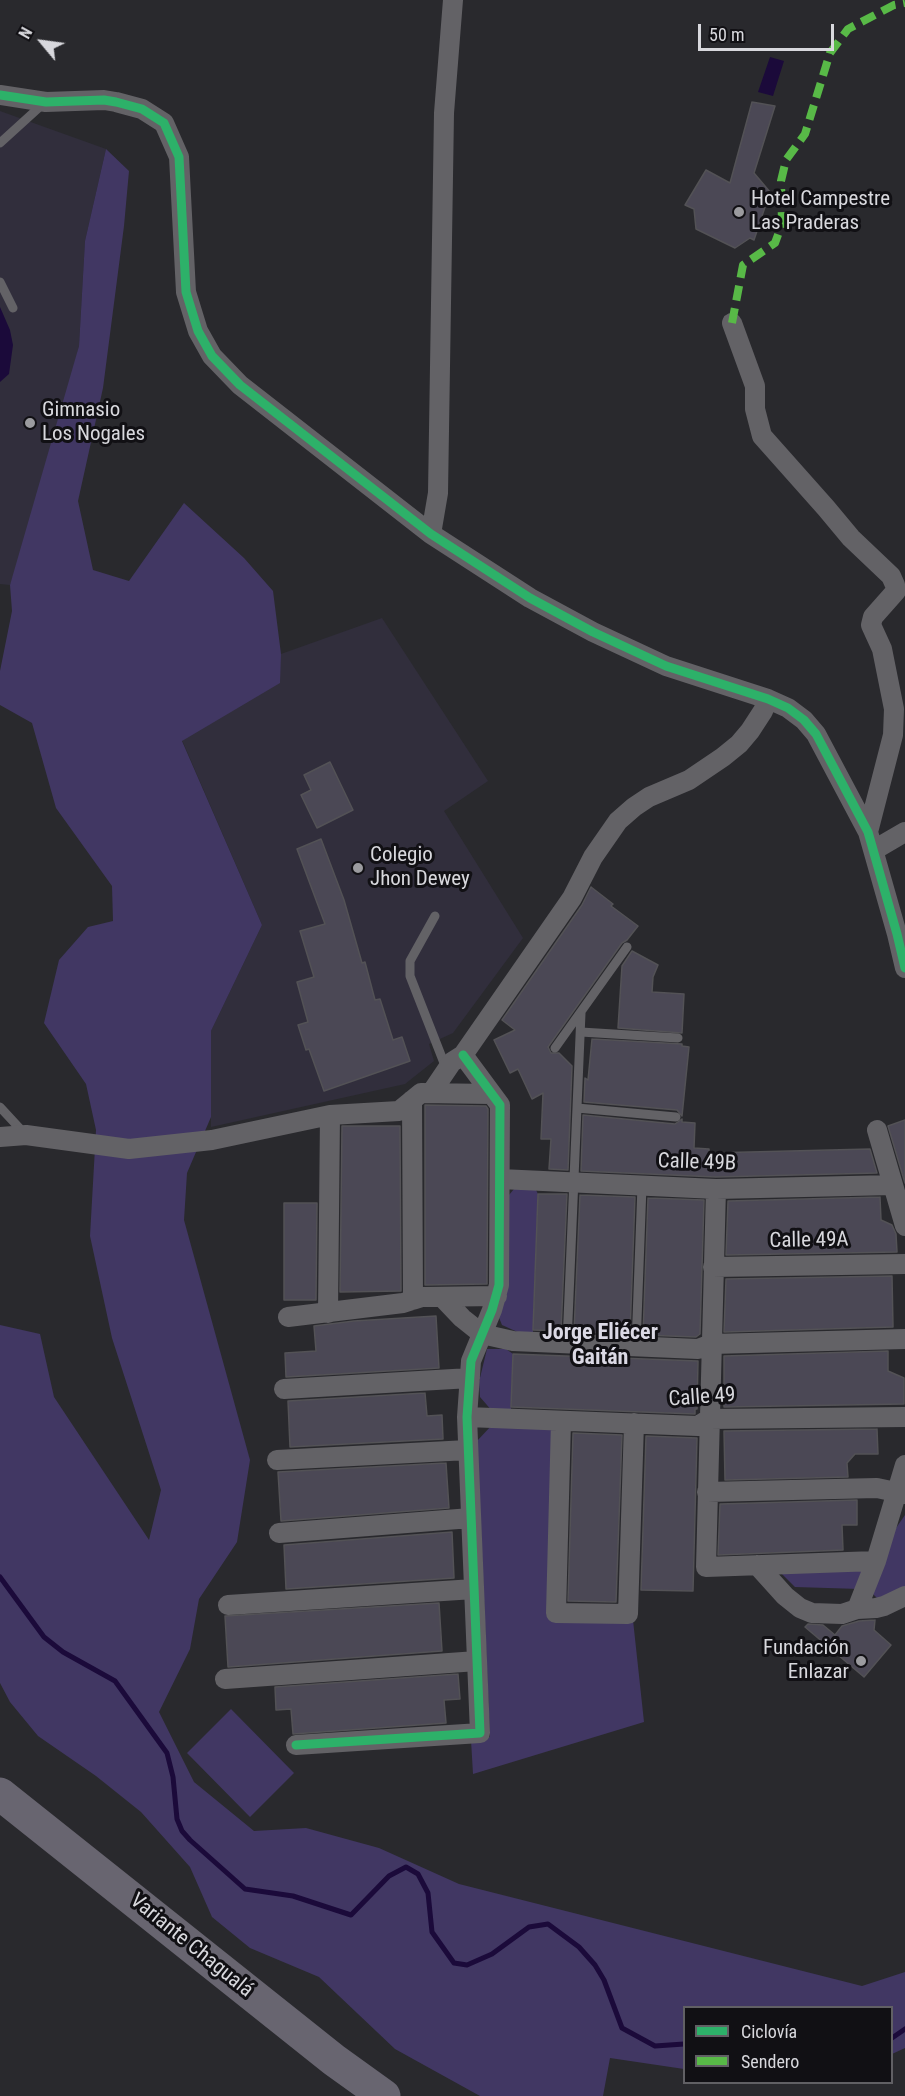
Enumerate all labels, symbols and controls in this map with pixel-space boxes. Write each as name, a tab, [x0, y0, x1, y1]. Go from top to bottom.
north arrow	[12, 12, 72, 72]
scale bar	[701, 12, 838, 50]
text: N	[15, 24, 36, 42]
text: 50 m	[709, 24, 744, 45]
place label: Hotel Campestre Las Praderas	[751, 187, 890, 237]
marker: Hotel Campestre Las Praderas	[732, 205, 746, 219]
place label: Gimnasio Los Nogales	[42, 398, 145, 448]
marker: Gimnasio Los Nogales	[23, 416, 37, 430]
place label: Colegio Jhon Dewey	[370, 843, 470, 893]
marker: Colegio Jhon Dewey	[351, 861, 365, 875]
street label: Calle 49B	[657, 1149, 737, 1177]
street label: Calle 49A	[769, 1228, 849, 1254]
district label: Jorge Eliécer Gaitán	[542, 1320, 658, 1372]
street label: Calle 49	[668, 1383, 736, 1413]
place label: Fundación Enlazar	[763, 1636, 849, 1686]
marker: Fundación Enlazar	[854, 1654, 868, 1668]
street label: Variante Chagualá	[124, 1889, 258, 2003]
legend	[683, 2006, 893, 2084]
text: Ciclovía	[741, 2021, 797, 2042]
text: Sendero	[741, 2051, 799, 2072]

